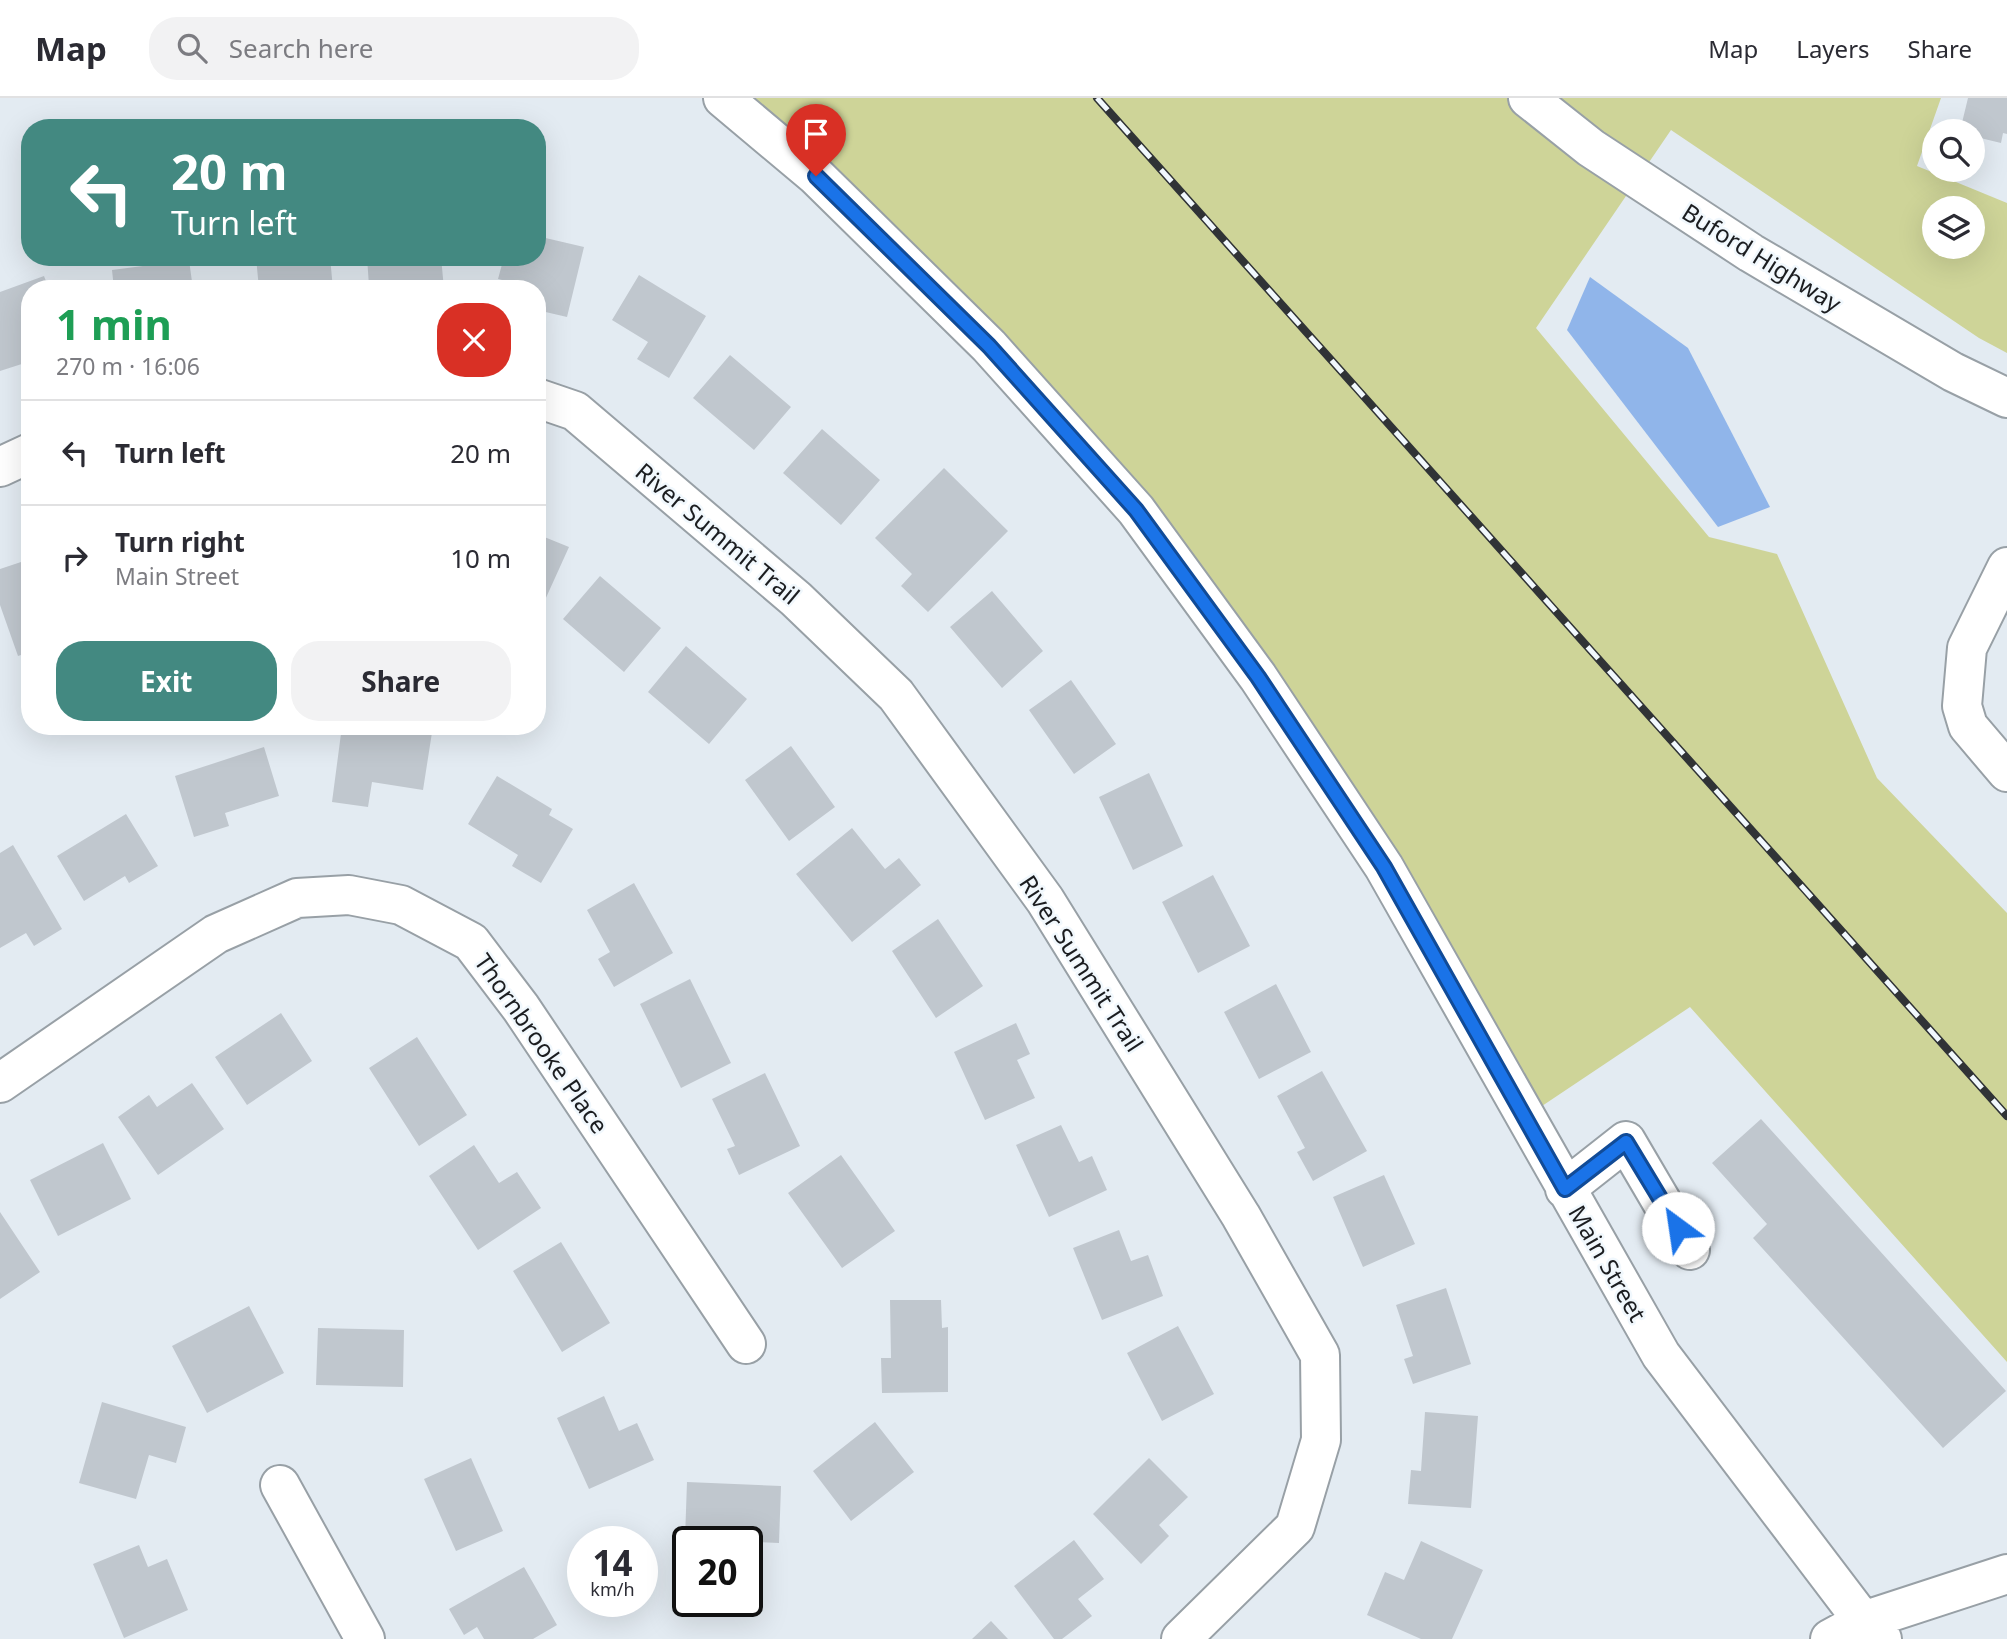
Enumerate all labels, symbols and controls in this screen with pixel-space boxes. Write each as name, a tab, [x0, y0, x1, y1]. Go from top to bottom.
search box	[149, 17, 639, 80]
text: Map	[35, 26, 107, 71]
icon: search	[173, 29, 211, 67]
text: Search here	[229, 30, 373, 66]
text: Map	[1708, 32, 1758, 65]
text: Layers	[1796, 32, 1870, 65]
text: Share	[1908, 32, 1972, 65]
pin	[786, 104, 846, 176]
icon: arrive	[797, 115, 835, 153]
map controls	[1922, 119, 1985, 259]
button: search	[1922, 119, 1985, 182]
text: 20 m	[171, 138, 288, 204]
icon: left	[56, 147, 147, 238]
street label: Buford Highway	[1676, 195, 1848, 320]
button: layers	[1922, 196, 1985, 259]
text: Turn left	[171, 201, 297, 244]
text: 1 min	[56, 295, 172, 352]
button: close	[437, 303, 511, 377]
text: 270 m · 16:06	[56, 350, 200, 382]
icon: left	[56, 434, 94, 472]
text: Turn left	[115, 435, 226, 471]
text: 20 m	[450, 435, 511, 471]
street label: River Summit Trail	[629, 455, 807, 611]
text: Turn right	[115, 524, 245, 560]
icon: right	[56, 539, 94, 577]
text: 10 m	[450, 540, 511, 576]
text: Main Street	[115, 560, 239, 592]
button: Exit	[56, 641, 277, 721]
button: Share	[291, 641, 511, 721]
street label: River Summit Trail	[1012, 868, 1152, 1058]
street label: Thornbrooke Place	[468, 947, 616, 1139]
position arrow	[1641, 1191, 1715, 1265]
street label: Main Street	[1561, 1199, 1655, 1328]
speed limit sign: 20	[672, 1526, 763, 1617]
text: 14	[592, 1539, 633, 1586]
text: km/h	[590, 1577, 635, 1601]

